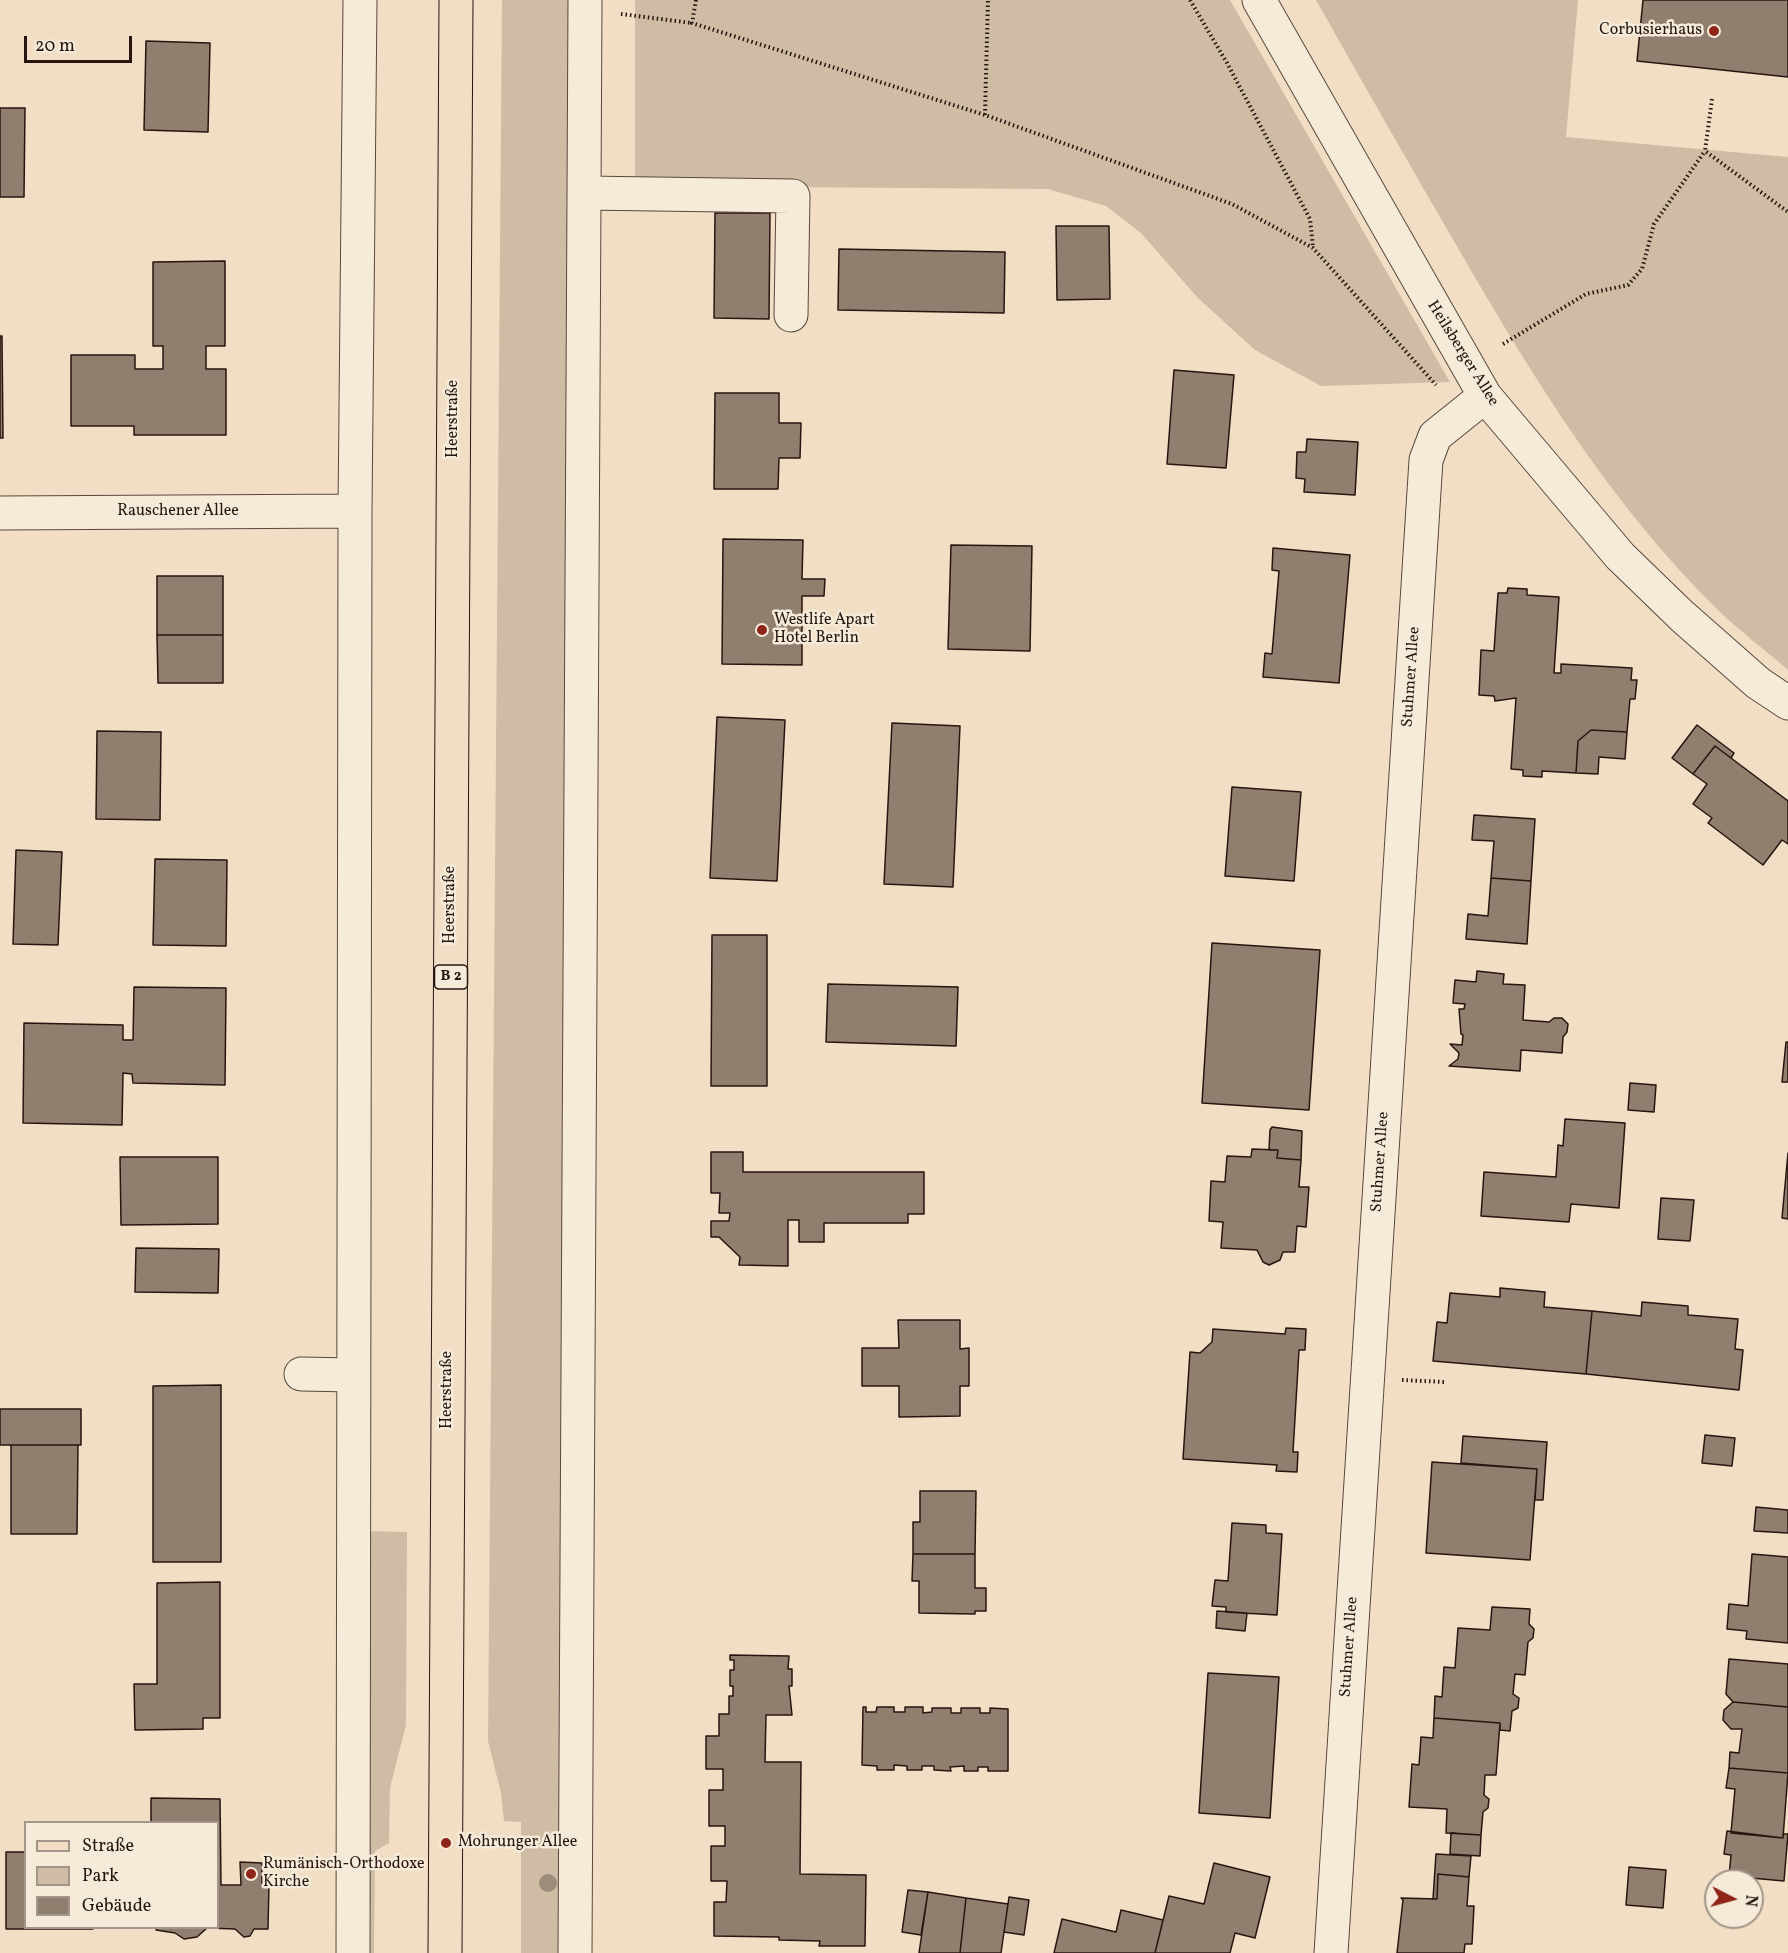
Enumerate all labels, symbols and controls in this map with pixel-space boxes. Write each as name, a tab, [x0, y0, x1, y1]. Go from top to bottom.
place label: Corbusierhaus	[1599, 21, 1702, 41]
scale bar	[27, 24, 135, 62]
marker: Corbusierhaus	[1707, 24, 1721, 38]
text: 20 m	[35, 34, 75, 59]
street label: Heilsberger Allee	[1422, 298, 1502, 410]
street label: Heerstraße	[444, 380, 464, 458]
street label: Rauschener Allee	[117, 502, 239, 522]
place label: Westlife Apart Hotel Berlin	[774, 611, 875, 649]
marker: Westlife Apart Hotel Berlin	[755, 623, 769, 637]
street label: Stuhmer Allee	[1399, 626, 1425, 728]
street label: Heerstraße	[441, 866, 461, 944]
road number: B 2	[434, 965, 468, 989]
street label: Stuhmer Allee	[1368, 1111, 1394, 1213]
street label: Heerstraße	[438, 1351, 458, 1429]
street label: Stuhmer Allee	[1337, 1596, 1363, 1698]
legend	[24, 1821, 219, 1929]
place label: Mohrunger Allee	[458, 1833, 577, 1853]
text: Straße	[82, 1834, 134, 1859]
marker: Mohrunger Allee	[439, 1836, 453, 1850]
place label: Rumänisch-Orthodoxe Kirche	[263, 1855, 425, 1893]
text: Park	[82, 1864, 119, 1889]
marker: Rumänisch-Orthodoxe Kirche	[244, 1867, 258, 1881]
north arrow	[1704, 1869, 1764, 1929]
text: Gebäude	[82, 1894, 151, 1919]
text: N	[1738, 1894, 1761, 1908]

